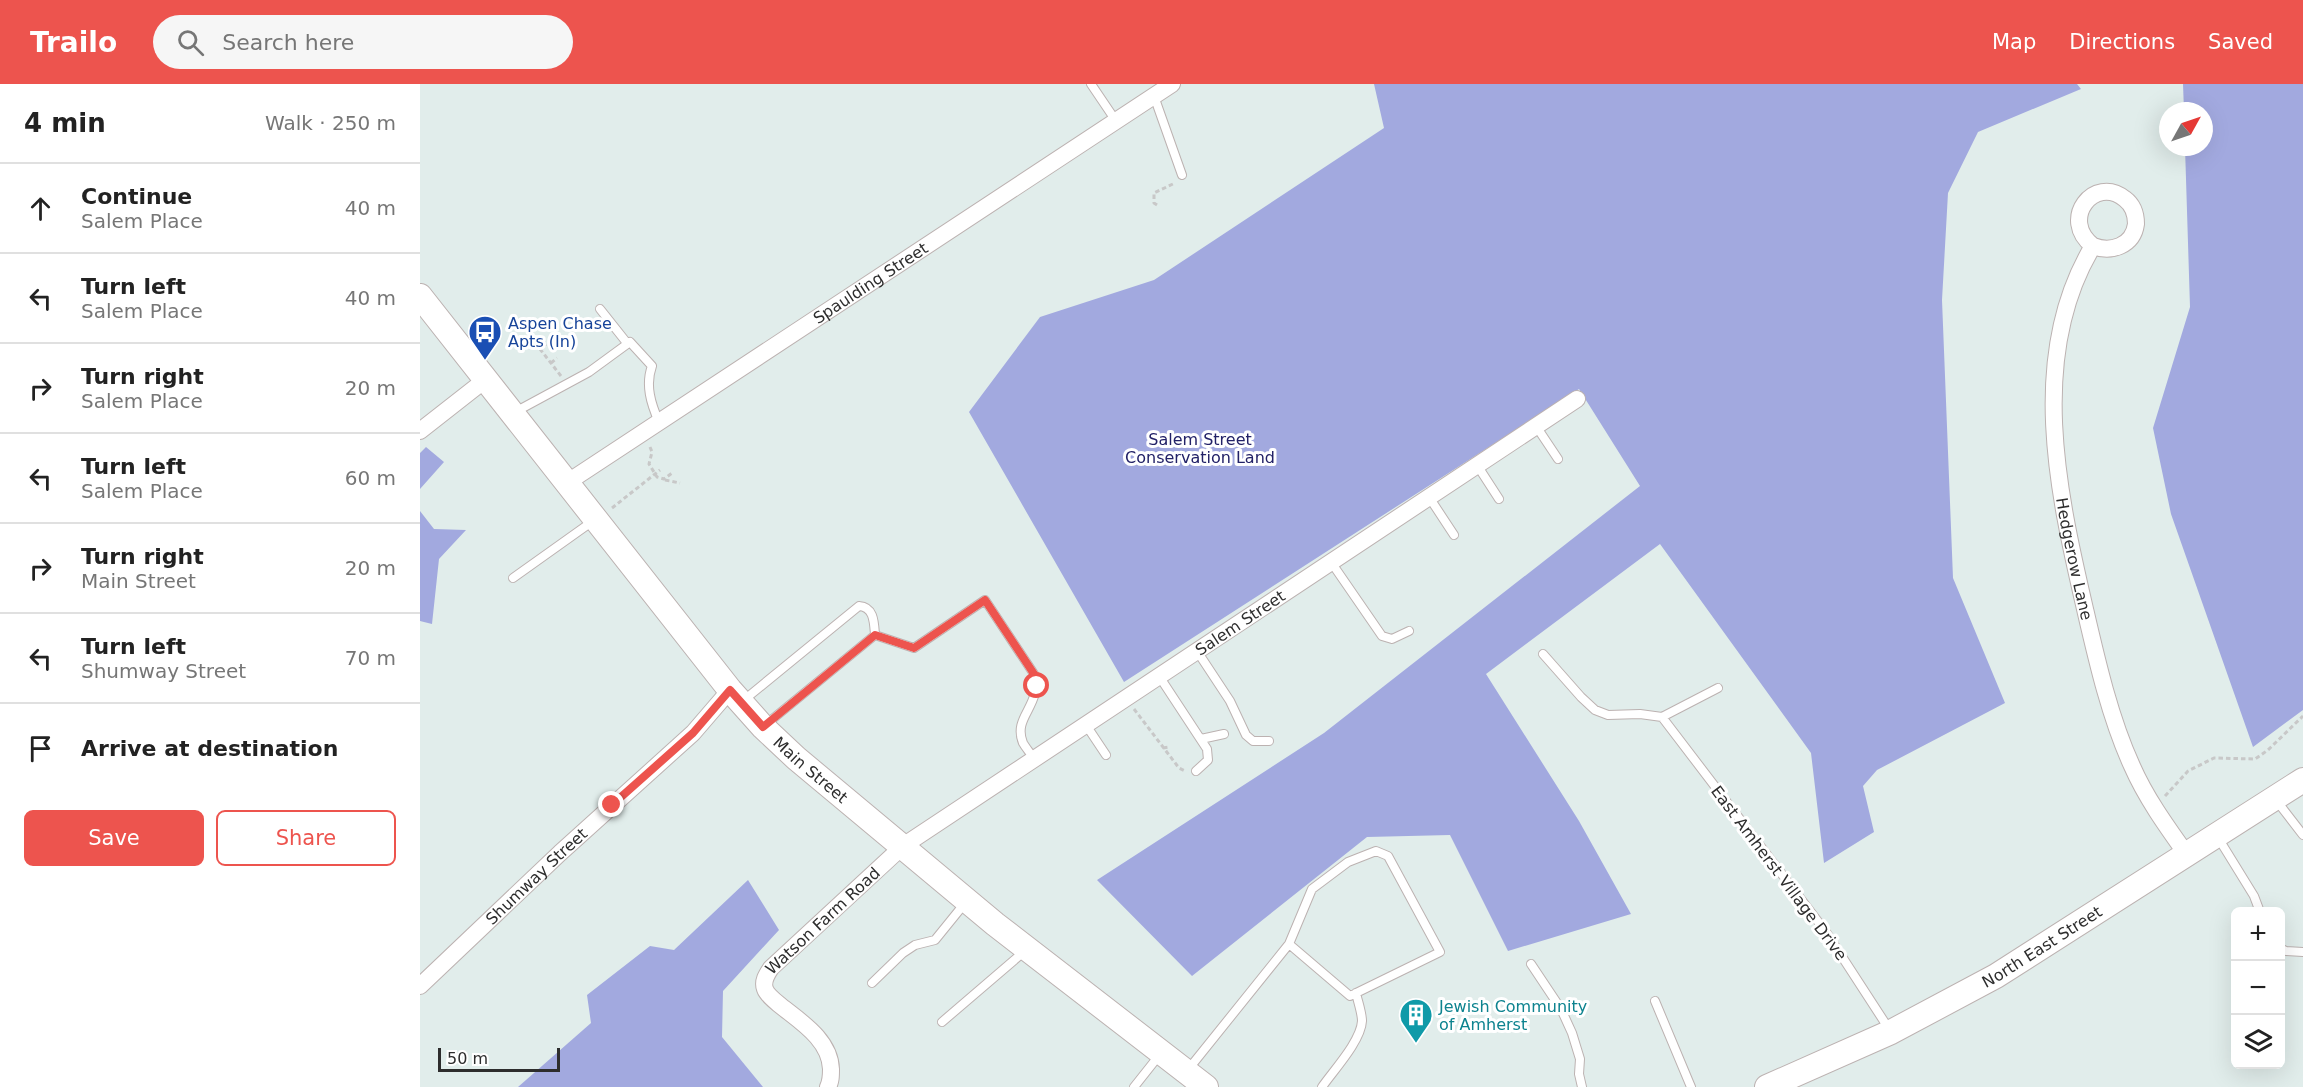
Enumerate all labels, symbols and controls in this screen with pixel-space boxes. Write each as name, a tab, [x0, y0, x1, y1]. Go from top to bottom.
search box	[153, 15, 573, 69]
text: Trailo	[30, 26, 117, 59]
icon: search	[174, 26, 207, 59]
text: Search here	[222, 30, 354, 55]
text: Map	[1992, 30, 2036, 54]
text: Directions	[2069, 30, 2175, 54]
text: Saved	[2208, 30, 2273, 54]
north arrow	[2159, 102, 2213, 156]
text: 4 min	[24, 108, 106, 138]
text: Walk · 250 m	[265, 111, 396, 135]
text: Continue	[81, 184, 192, 209]
icon: ahead	[24, 192, 57, 225]
text: 40 m	[345, 196, 396, 220]
text: Salem Place	[81, 209, 203, 233]
street label: Spaulding Street	[809, 238, 931, 327]
text: Turn left	[81, 274, 186, 299]
icon: left	[24, 282, 57, 315]
text: 40 m	[345, 286, 396, 310]
text: Salem Place	[81, 299, 203, 323]
bus stop icon: Aspen Chase Apts (In)	[467, 314, 503, 361]
place label: Aspen Chase Apts (In)	[508, 314, 612, 351]
text: Turn right	[81, 364, 204, 389]
icon: right	[24, 372, 57, 405]
text: 20 m	[345, 376, 396, 400]
text: Salem Place	[81, 389, 203, 413]
park label: Salem Street Conservation Land	[1125, 430, 1275, 467]
text: Turn left	[81, 454, 186, 479]
icon: left	[24, 462, 57, 495]
text: 60 m	[345, 466, 396, 490]
text: Salem Place	[81, 479, 203, 503]
street label: Hedgerow Lane	[2053, 496, 2097, 622]
text: Turn right	[81, 544, 204, 569]
icon: right	[24, 552, 57, 585]
text: 20 m	[345, 556, 396, 580]
text: Main Street	[81, 569, 196, 593]
street label: Salem Street	[1192, 586, 1288, 659]
text: Turn left	[81, 634, 186, 659]
icon: left	[24, 642, 57, 675]
text: 70 m	[345, 646, 396, 670]
text: Shumway Street	[81, 659, 246, 683]
route start	[1023, 672, 1049, 698]
icon: arrive	[24, 732, 57, 765]
street label: Main Street	[770, 732, 852, 807]
text: Arrive at destination	[81, 736, 338, 761]
street label: East Amherst Village Drive	[1707, 782, 1851, 964]
route end	[598, 791, 624, 817]
button: Save	[24, 810, 204, 866]
button: Share	[216, 810, 396, 866]
street label: Shumway Street	[482, 824, 591, 928]
street label: Watson Farm Road	[761, 863, 884, 978]
street label: North East Street	[1979, 902, 2105, 991]
map controls	[2231, 907, 2285, 1069]
button: +	[2231, 907, 2285, 961]
button: −	[2231, 961, 2285, 1015]
building icon: Jewish Community of Amherst	[1398, 997, 1434, 1044]
place label: Jewish Community of Amherst	[1438, 997, 1587, 1034]
button: layers	[2231, 1015, 2285, 1069]
scale bar	[438, 1045, 560, 1072]
text: 50 m	[447, 1049, 488, 1068]

